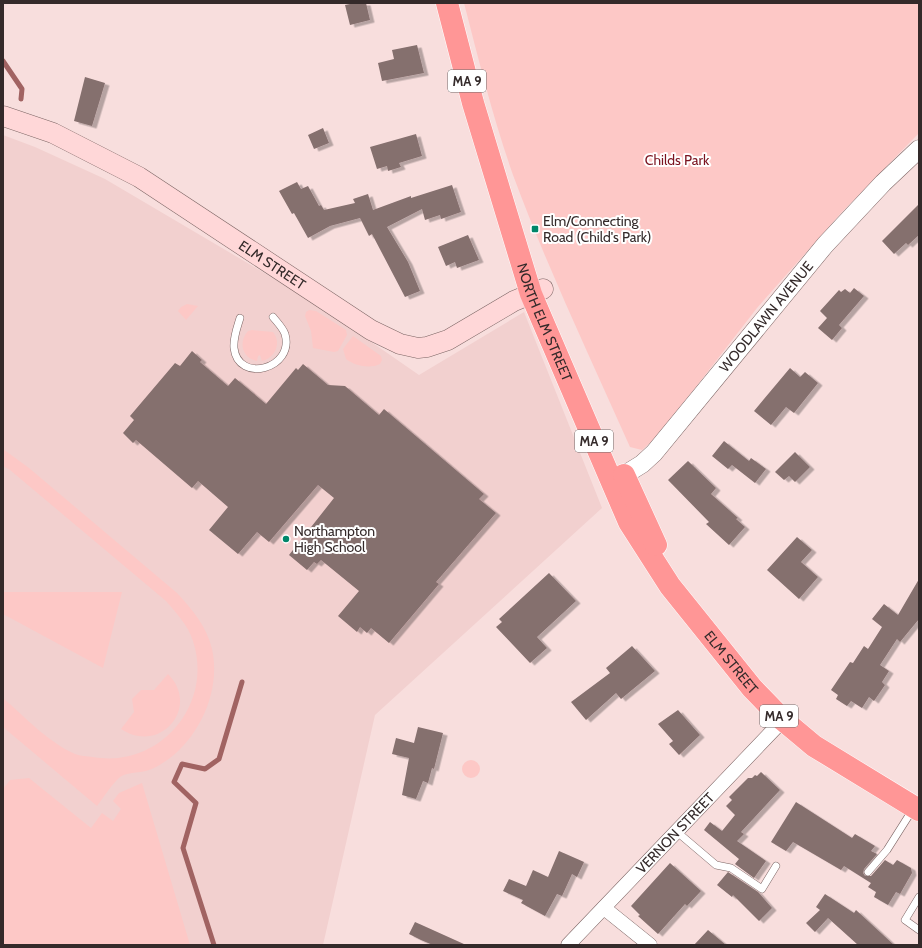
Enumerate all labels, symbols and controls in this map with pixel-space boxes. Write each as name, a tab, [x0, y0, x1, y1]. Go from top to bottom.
road number: MA 9	[448, 70, 486, 92]
park label: Childs Park	[645, 151, 710, 169]
place label: Elm/Connecting Road (Child's Park)	[543, 212, 652, 246]
marker: Elm/Connecting Road (Child's Park)	[530, 224, 540, 234]
street label: ELM STREET	[235, 236, 310, 294]
street label: WOODLAWN AVENUE	[715, 257, 817, 376]
street label: NORTH ELM STREET	[513, 261, 577, 384]
road number: MA 9	[575, 430, 613, 452]
place label: Northampton High School	[294, 522, 375, 556]
marker: Northampton High School	[281, 534, 291, 544]
street label: ELM STREET	[700, 627, 762, 698]
road number: MA 9	[760, 705, 798, 727]
street label: VERNON STREET	[632, 788, 718, 877]

